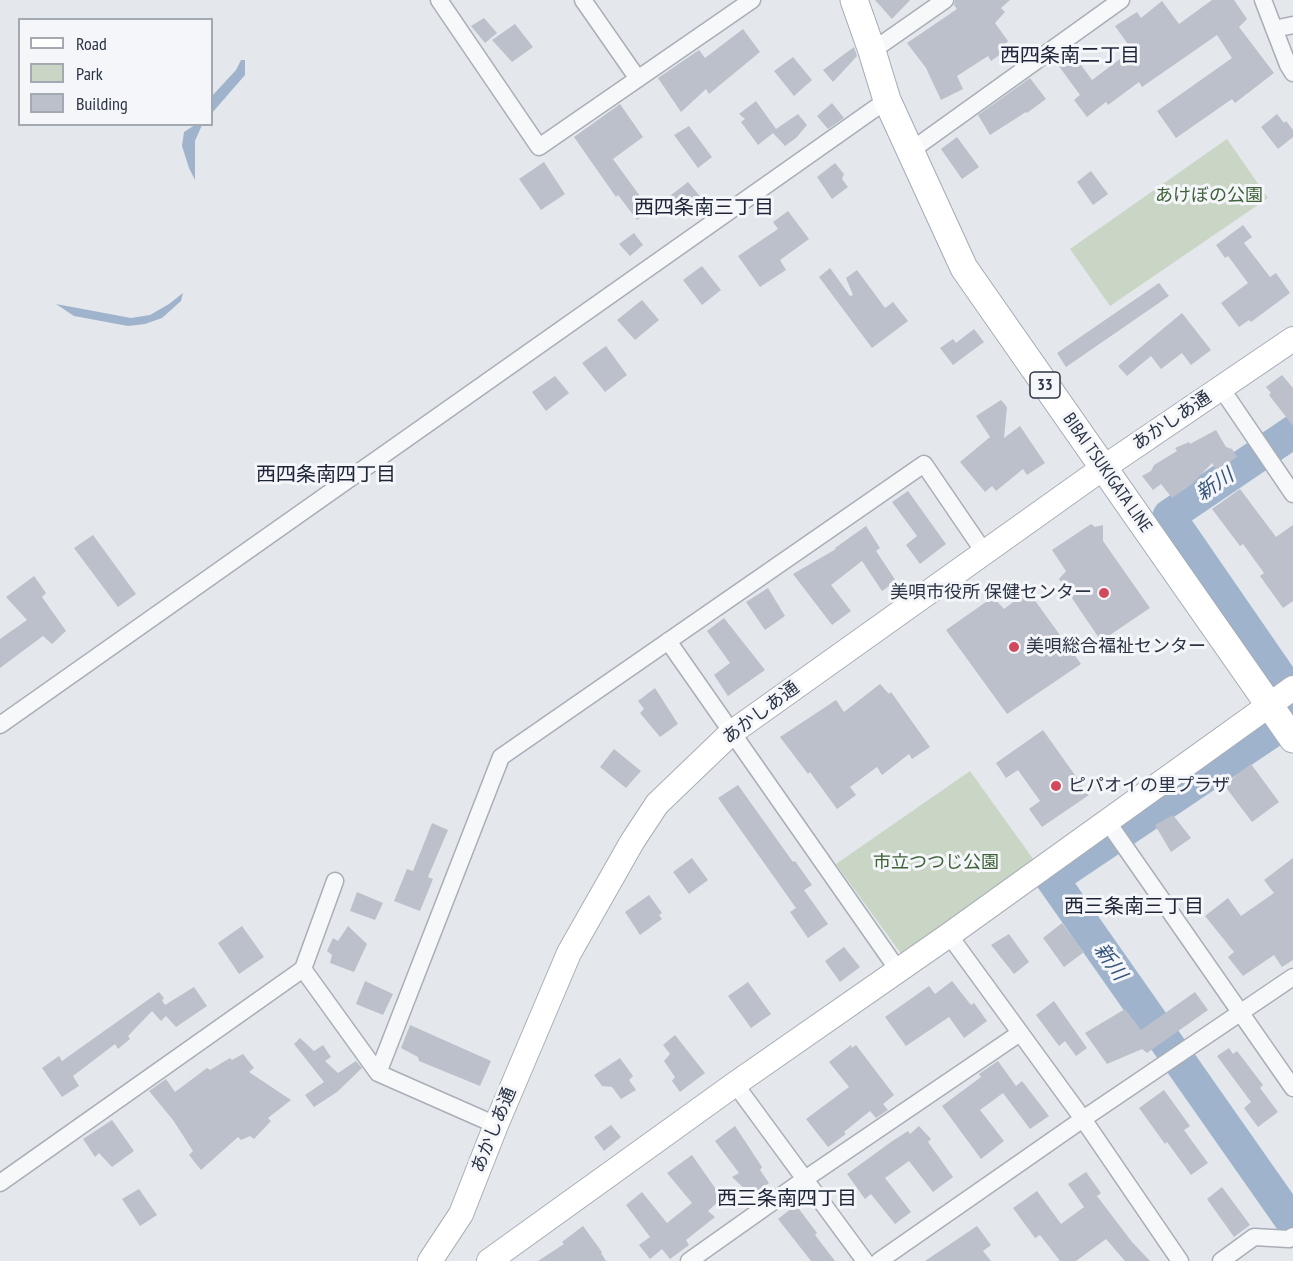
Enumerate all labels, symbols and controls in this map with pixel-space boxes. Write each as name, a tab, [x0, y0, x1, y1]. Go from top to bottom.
legend	[18, 18, 213, 126]
text: Road	[76, 32, 107, 55]
district label: 西四条南二丁目	[1000, 44, 1140, 68]
text: Park	[76, 62, 103, 85]
text: Building	[76, 92, 128, 115]
park label: あけぼの公園	[1155, 185, 1263, 207]
district label: 西四条南三丁目	[634, 196, 774, 220]
road number: 33	[1030, 372, 1060, 398]
street label: あかしあ通	[1129, 387, 1215, 455]
street label: BIBAI TSUKIGATA LINE	[1058, 409, 1156, 537]
district label: 西四条南四丁目	[256, 463, 396, 487]
water label: 新川	[1192, 464, 1238, 506]
place label: 美唄市役所 保健センター	[890, 582, 1092, 604]
marker: 美唄市役所 保健センター	[1097, 586, 1111, 600]
place label: 美唄総合福祉センター	[1026, 636, 1206, 658]
marker: 美唄総合福祉センター	[1007, 640, 1021, 654]
street label: あかしあ通	[719, 677, 803, 749]
place label: ピパオイの里プラザ	[1068, 775, 1230, 797]
marker: ピパオイの里プラザ	[1049, 779, 1063, 793]
park label: 市立つつじ公園	[873, 852, 999, 874]
district label: 西三条南三丁目	[1064, 895, 1204, 919]
water label: 新川	[1089, 939, 1131, 985]
street label: あかしあ通	[467, 1084, 521, 1176]
district label: 西三条南四丁目	[717, 1187, 857, 1211]

